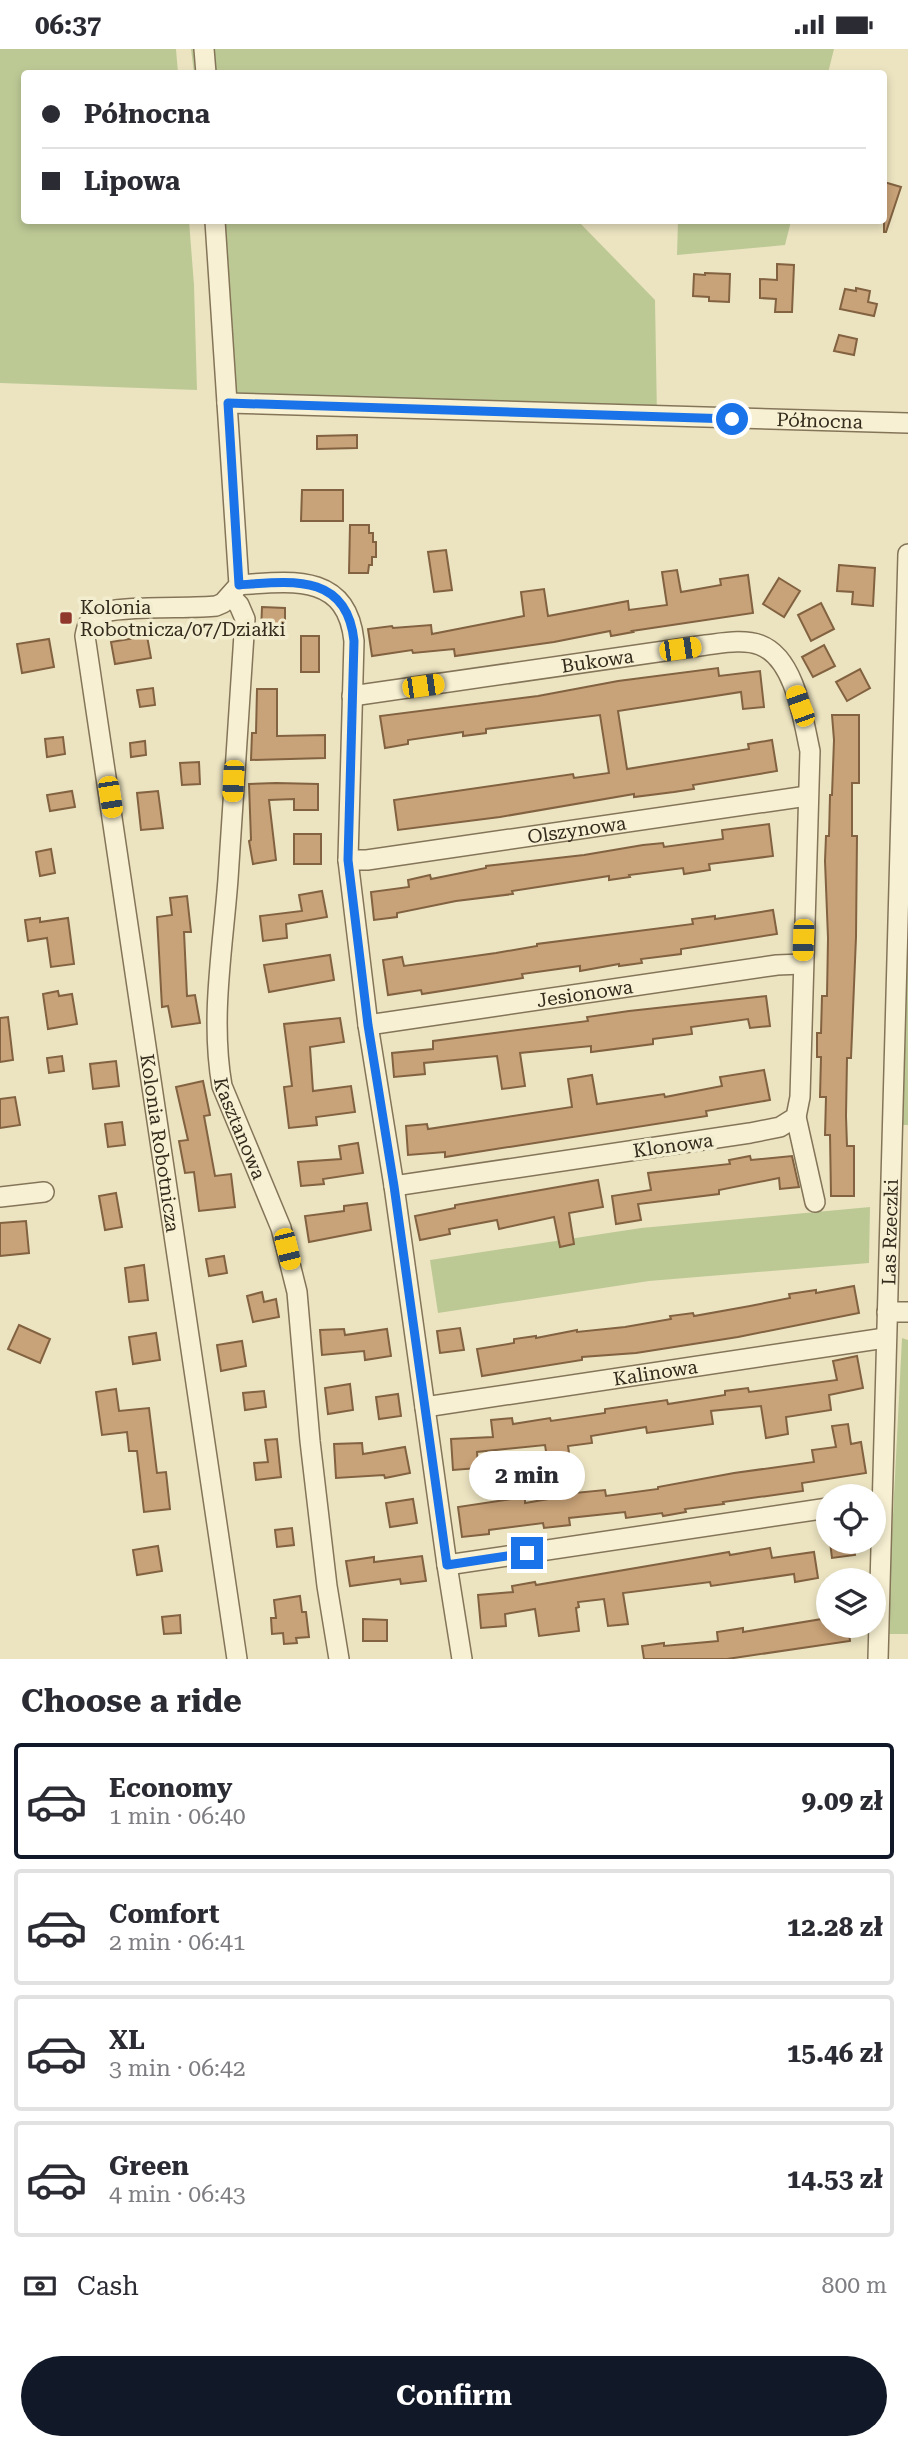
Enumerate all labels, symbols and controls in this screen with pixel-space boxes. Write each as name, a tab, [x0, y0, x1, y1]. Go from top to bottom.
text: 06:37	[35, 10, 101, 40]
text: Północna	[84, 99, 210, 129]
text: Lipowa	[84, 166, 180, 196]
route start	[716, 403, 748, 435]
street label: Północna	[776, 408, 864, 434]
place label: Kolonia Robotnicza/07/Działki	[80, 596, 286, 641]
marker: Kolonia Robotnicza/07/Działki	[58, 610, 74, 626]
car	[658, 636, 703, 662]
street label: Bukowa	[560, 644, 636, 678]
car	[401, 673, 446, 699]
car	[783, 683, 818, 729]
car	[222, 759, 245, 803]
car	[97, 775, 124, 819]
street label: Olszynowa	[526, 811, 628, 849]
car	[792, 919, 815, 961]
street label: Jesionowa	[535, 975, 635, 1012]
street label: Kolonia Robotnicza	[135, 1052, 185, 1234]
street label: Kasztanowa	[209, 1076, 271, 1184]
street label: Klonowa	[632, 1128, 715, 1162]
street label: Las Rzeczki	[877, 1179, 903, 1286]
car	[272, 1226, 303, 1272]
street label: Kalinowa	[612, 1355, 700, 1391]
callout: 2 min	[469, 1451, 585, 1501]
text: 2 min	[495, 1462, 559, 1489]
map controls	[816, 1484, 886, 1638]
button: locate	[816, 1484, 886, 1554]
route end	[511, 1537, 543, 1569]
button: layers	[816, 1568, 886, 1638]
text: Choose a ride	[21, 1682, 242, 1720]
icon: car	[25, 1770, 88, 1833]
text: Economy	[109, 1773, 232, 1803]
text: 9.09 zł	[801, 1786, 883, 1816]
text: 1 min · 06:40	[109, 1803, 246, 1830]
icon: car	[25, 1896, 88, 1959]
text: Comfort	[109, 1899, 219, 1929]
text: 12.28 zł	[787, 1912, 883, 1942]
text: 2 min · 06:41	[109, 1929, 246, 1956]
icon: car	[25, 2022, 88, 2085]
text: XL	[109, 2025, 145, 2055]
text: 15.46 zł	[787, 2038, 883, 2068]
text: 3 min · 06:42	[109, 2055, 246, 2082]
icon: car	[25, 2148, 88, 2211]
text: Green	[109, 2151, 189, 2181]
text: 14.53 zł	[787, 2164, 883, 2194]
text: 4 min · 06:43	[109, 2181, 246, 2208]
icon: cash	[21, 2267, 59, 2305]
text: Cash	[77, 2271, 139, 2301]
text: 800 m	[822, 2272, 887, 2299]
button: Confirm	[21, 2356, 887, 2436]

